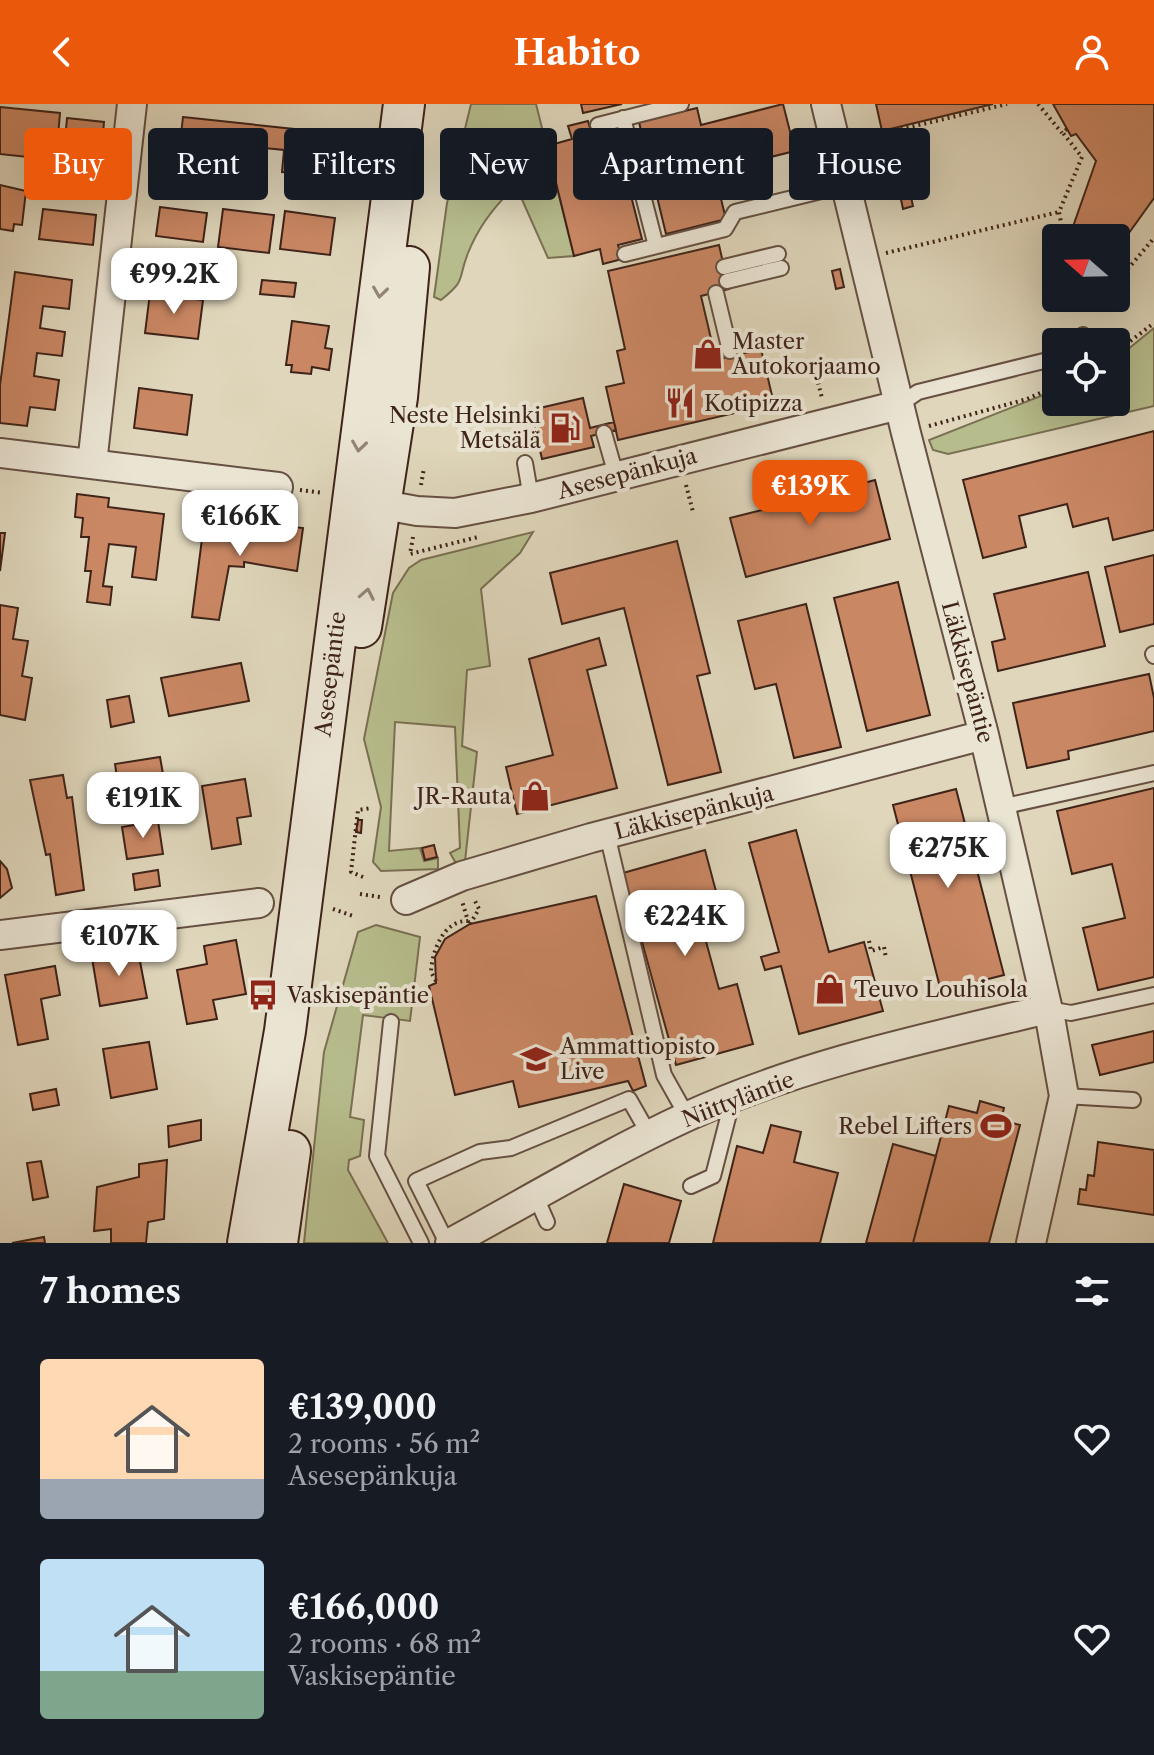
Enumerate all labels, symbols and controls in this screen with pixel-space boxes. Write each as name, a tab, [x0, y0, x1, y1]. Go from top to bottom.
icon: back	[40, 30, 84, 74]
text: Habito	[513, 30, 641, 74]
icon: person	[1070, 30, 1114, 74]
chip: Buy	[24, 128, 132, 200]
chip: Rent	[148, 128, 268, 200]
chip: Filters	[284, 128, 424, 200]
chip: New	[440, 128, 557, 200]
chip: Apartment	[573, 128, 773, 200]
chip: House	[789, 128, 930, 200]
north arrow	[1042, 224, 1130, 312]
map controls	[1042, 224, 1130, 416]
pin: €99.2K	[109, 248, 239, 316]
text: €99.2K	[129, 258, 219, 290]
one-way arrow	[372, 286, 389, 299]
place label: Master Autokorjaamo	[731, 328, 881, 380]
button: locate	[1042, 328, 1130, 416]
shop icon: Master Autokorjaamo	[691, 337, 725, 371]
restaurant icon: Kotipizza	[663, 386, 697, 420]
place label: Kotipizza	[704, 390, 803, 417]
place label: Neste Helsinki Metsälä	[389, 402, 541, 454]
fuel station icon: Neste Helsinki Metsälä	[548, 411, 582, 445]
one-way arrow	[351, 439, 368, 453]
street label: Asesepänkuja	[554, 442, 700, 505]
pin: €139K	[754, 460, 866, 528]
text: €139K	[770, 470, 850, 502]
pin: €166K	[184, 490, 296, 558]
text: €166K	[200, 500, 280, 532]
one-way arrow	[358, 587, 375, 601]
street label: Läkkisepäntie	[936, 598, 999, 746]
street label: Asesepäntie	[309, 610, 352, 739]
pin: €191K	[87, 772, 199, 840]
shop icon: JR-Rauta	[518, 779, 552, 813]
street label: Läkkisepänkuja	[612, 780, 777, 845]
text: €191K	[105, 782, 181, 814]
place label: JR-Rauta	[413, 783, 511, 810]
pin: €275K	[892, 822, 1004, 890]
text: €275K	[908, 832, 988, 864]
pin: €224K	[629, 890, 741, 958]
text: €224K	[643, 900, 727, 932]
pin: €107K	[63, 910, 175, 978]
text: €107K	[80, 920, 158, 952]
shop icon: Teuvo Louhisola	[813, 972, 847, 1006]
place label: Teuvo Louhisola	[854, 976, 1028, 1003]
bus stop icon: Vaskisepäntie	[246, 978, 280, 1012]
place label: Vaskisepäntie	[286, 982, 429, 1009]
place label: Ammattiopisto Live	[559, 1033, 716, 1085]
school or university icon: Ammattiopisto Live	[519, 1042, 553, 1076]
street label: Niittyläntie	[678, 1066, 798, 1133]
sports icon: Rebel Lifters	[979, 1109, 1013, 1143]
place label: Rebel Lifters	[838, 1113, 972, 1140]
icon: filters	[1070, 1269, 1114, 1313]
text: 7 homes	[40, 1270, 181, 1312]
text: €139,000	[288, 1386, 437, 1428]
icon: home	[104, 1391, 200, 1487]
icon: heart	[1070, 1417, 1114, 1461]
text: 2 rooms · 56 m²	[288, 1428, 480, 1460]
text: Asesepänkuja	[288, 1460, 457, 1492]
text: €166,000	[288, 1586, 439, 1628]
icon: home	[104, 1591, 200, 1687]
icon: heart	[1070, 1617, 1114, 1661]
text: 2 rooms · 68 m²	[288, 1628, 481, 1660]
text: Vaskisepäntie	[288, 1660, 456, 1692]

